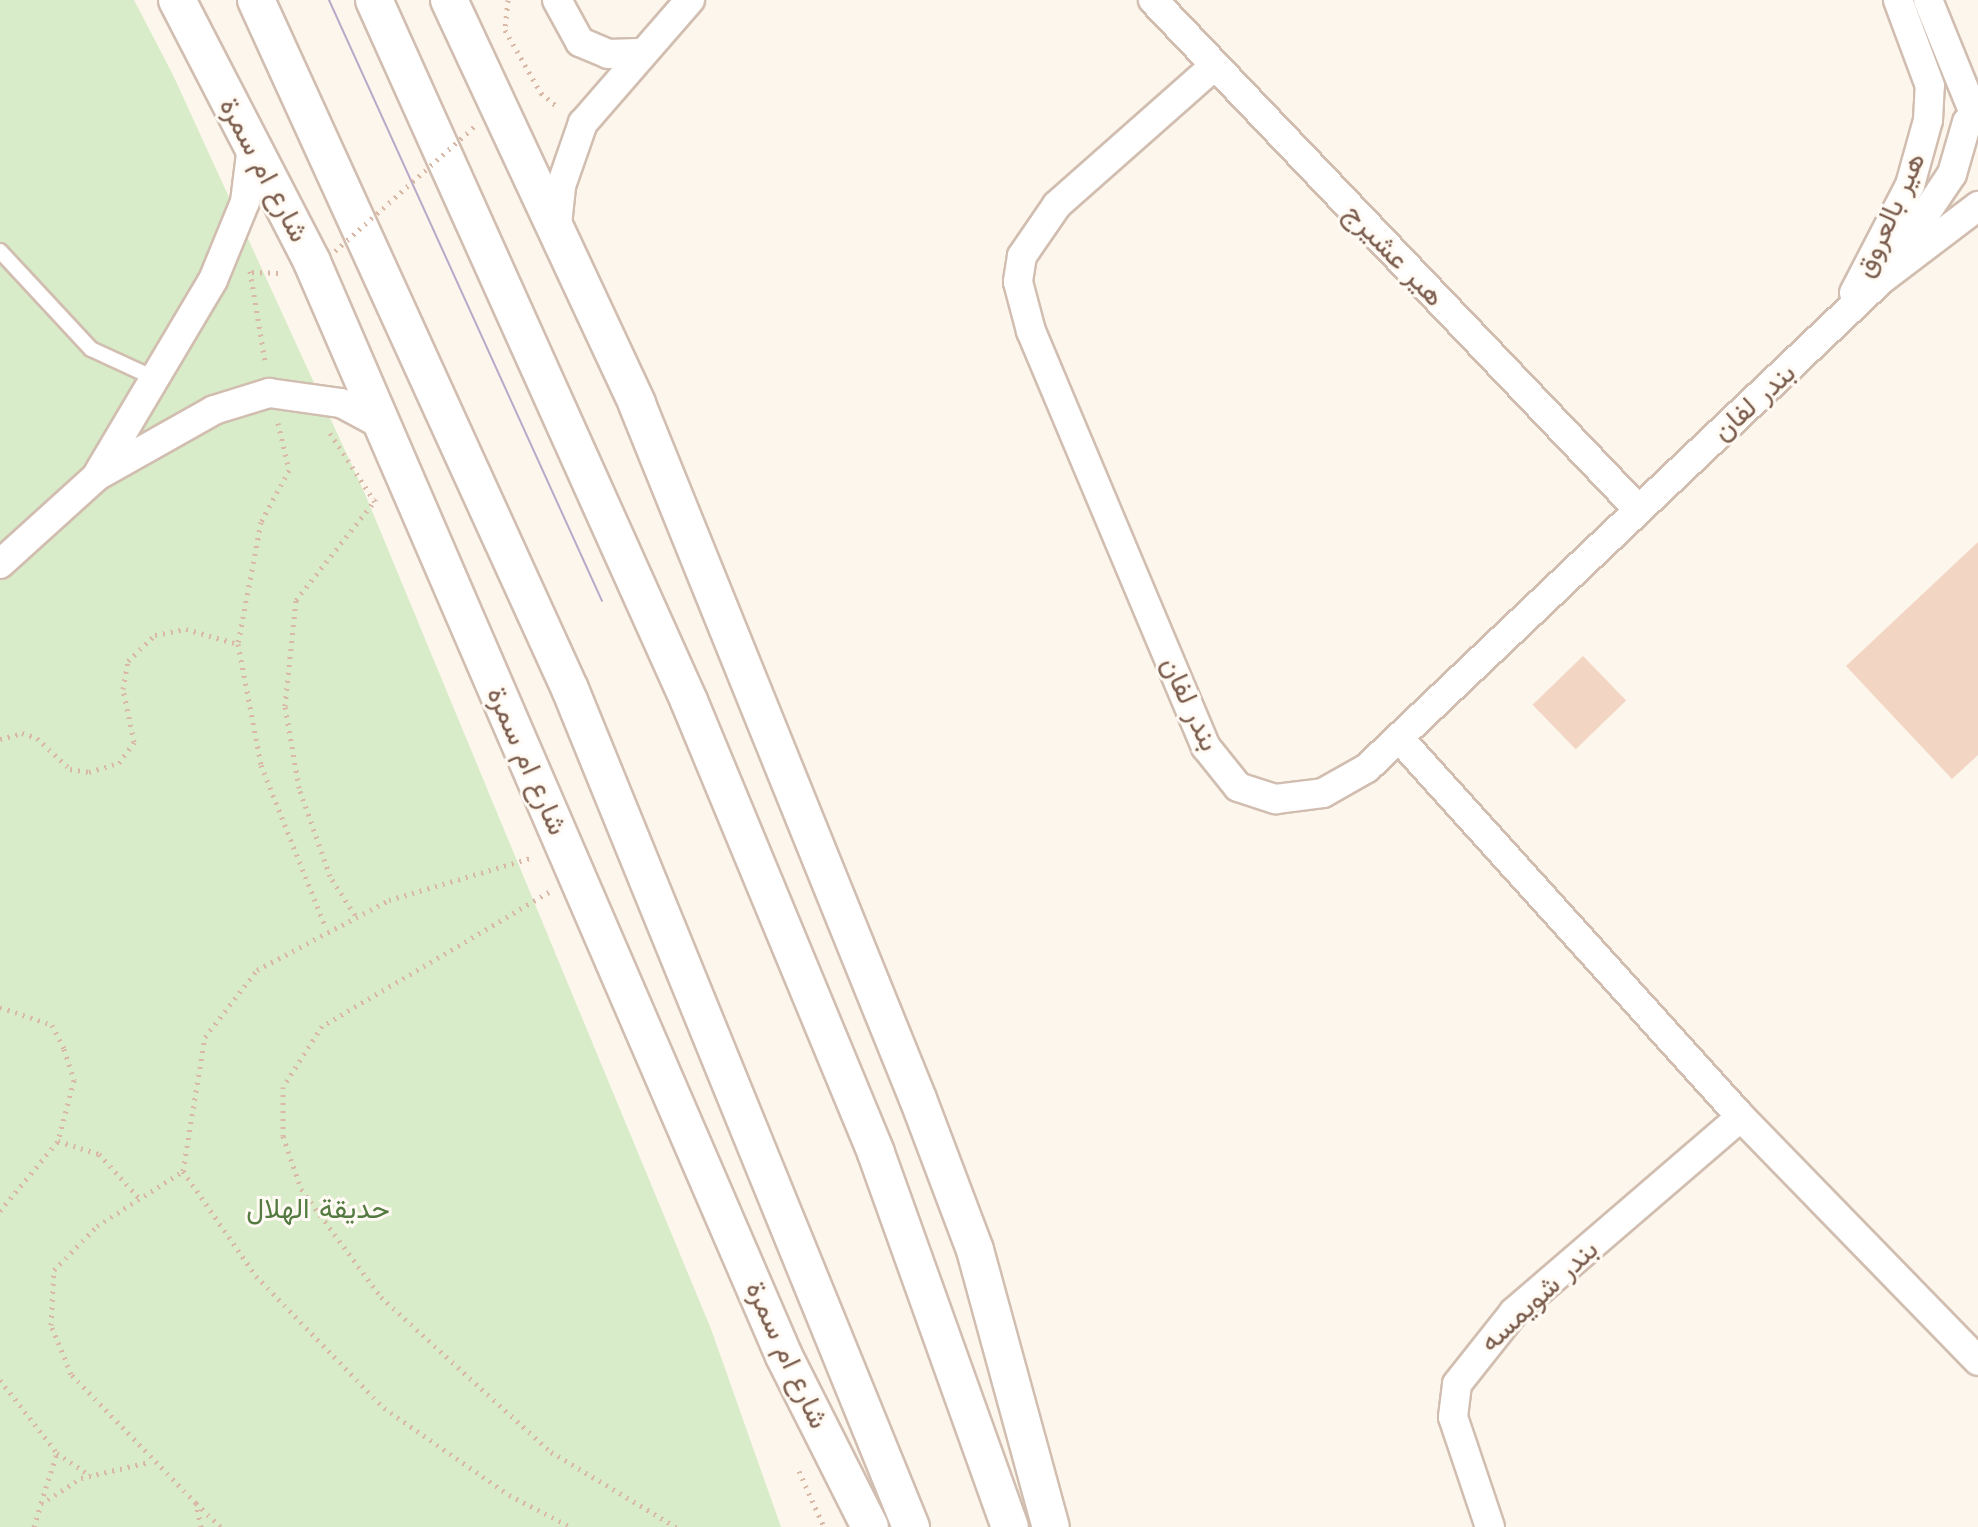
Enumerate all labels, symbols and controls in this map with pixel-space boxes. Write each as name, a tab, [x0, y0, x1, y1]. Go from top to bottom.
street label: شارع ام سمرة	[212, 92, 316, 248]
street label: هير بالعروق	[1848, 147, 1932, 283]
street label: هير عشيرج	[1337, 197, 1451, 313]
street label: بندر لفان	[1706, 356, 1802, 448]
street label: بندر لفان	[1154, 652, 1226, 756]
street label: شارع ام سمرة	[479, 682, 575, 840]
park label: حديقة الهلال	[246, 1192, 390, 1226]
street label: بندر شويمسه	[1473, 1233, 1605, 1359]
street label: شارع ام سمرة	[738, 1276, 836, 1434]

